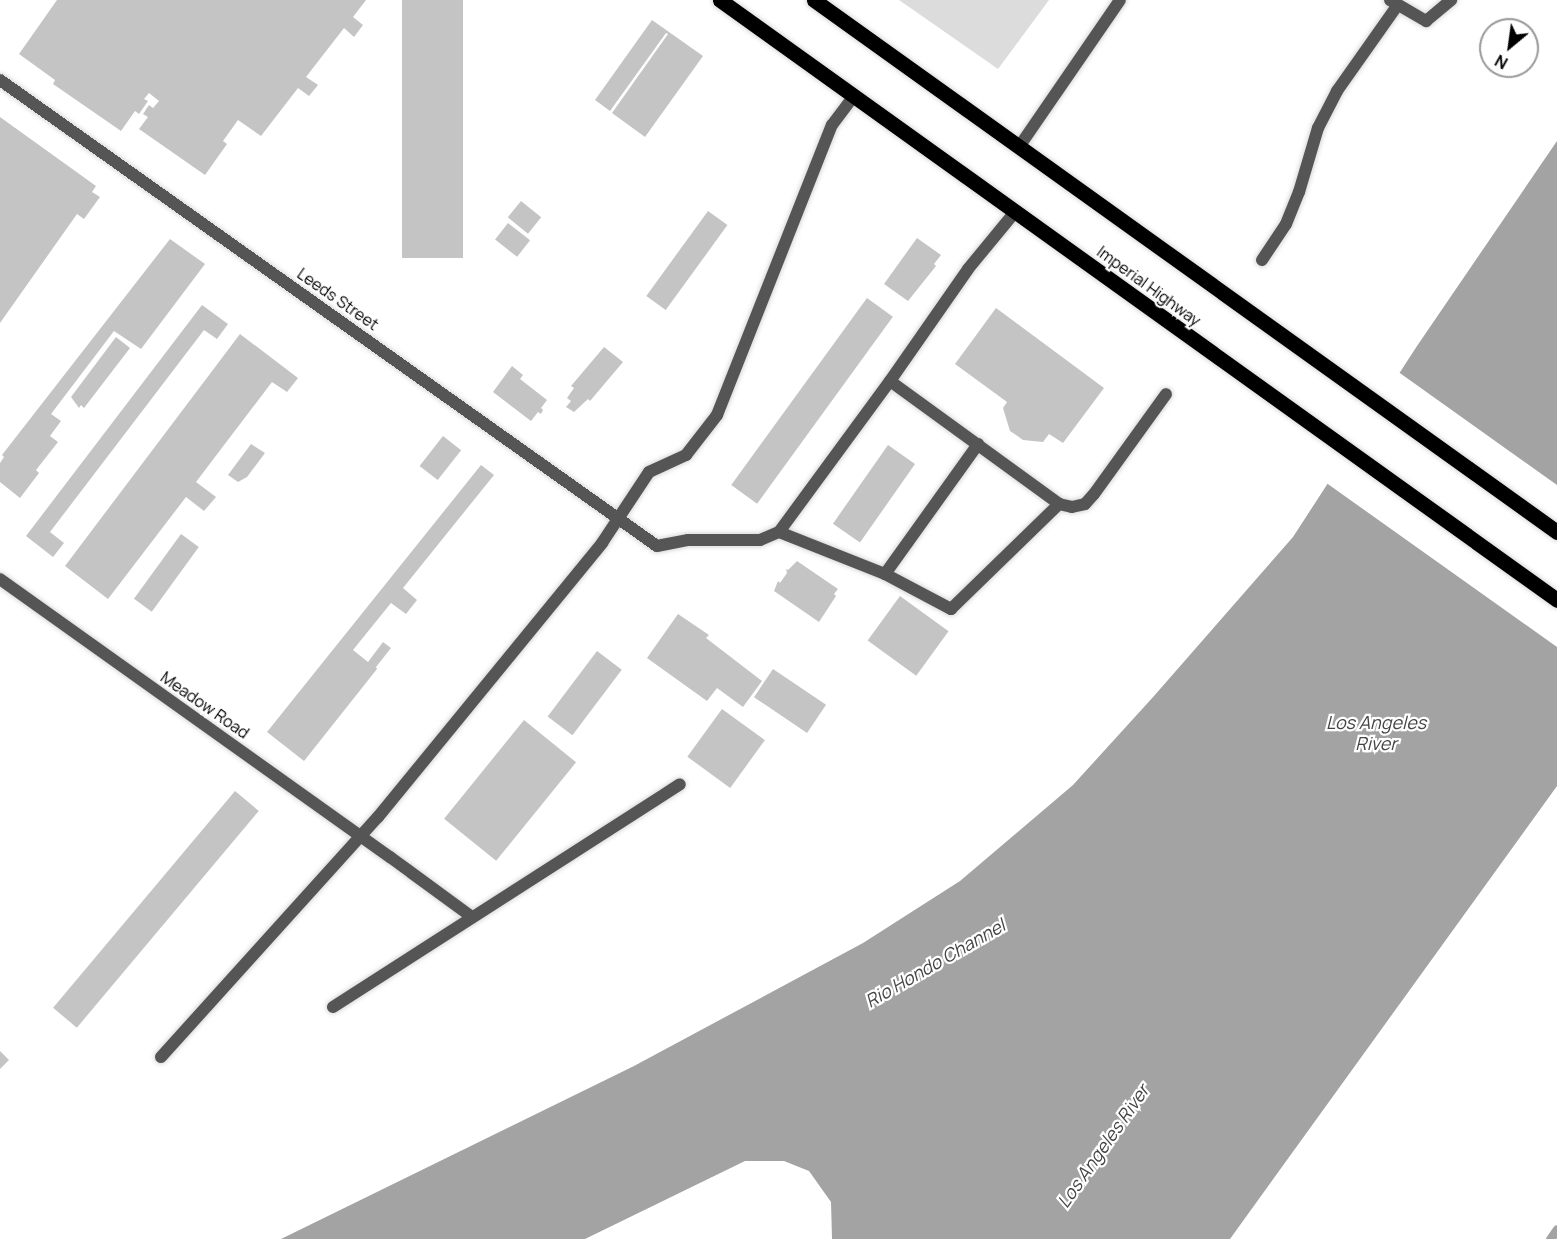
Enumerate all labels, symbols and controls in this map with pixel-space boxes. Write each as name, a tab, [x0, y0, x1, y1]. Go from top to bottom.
north arrow	[1479, 18, 1539, 78]
text: N	[1491, 50, 1512, 74]
street label: Imperial Highway	[1093, 242, 1205, 330]
street label: Leeds Street	[294, 264, 382, 334]
street label: Meadow Road	[157, 667, 253, 743]
water label: Los Angeles River	[1326, 712, 1426, 754]
water label: Rio Hondo Channel	[861, 914, 1009, 1012]
water label: Los Angeles River	[1053, 1080, 1153, 1212]

